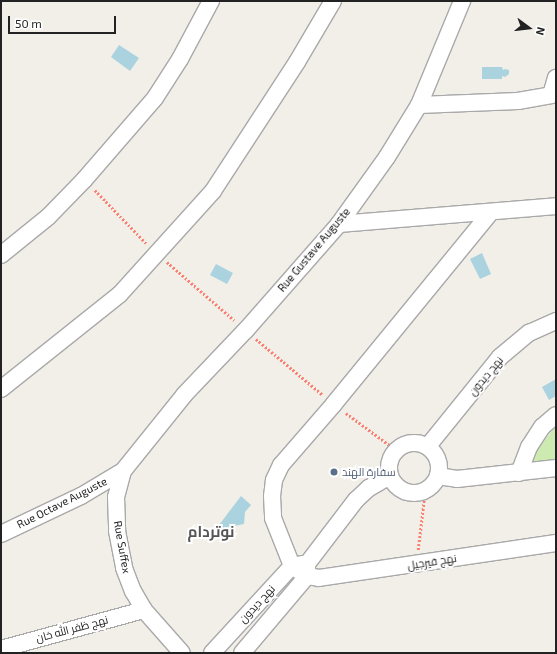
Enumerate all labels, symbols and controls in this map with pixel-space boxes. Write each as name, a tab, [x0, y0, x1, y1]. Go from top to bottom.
scale bar	[10, 8, 118, 34]
north arrow	[509, 8, 549, 48]
text: 50 m	[15, 16, 42, 30]
text: N	[534, 26, 548, 37]
street label: Rue Gustave Auguste	[275, 205, 353, 295]
street label: نهج ديدون	[466, 354, 506, 398]
place label: سفارة الهند	[342, 465, 396, 479]
marker: سفارة الهند	[329, 467, 339, 477]
street label: Rue Octave Auguste	[15, 474, 109, 532]
street label: Rue Suffex	[111, 520, 133, 574]
district label: نوتردام	[188, 523, 234, 541]
street label: نهج فيرجيل	[406, 552, 458, 572]
street label: نهج ديدون	[236, 582, 278, 626]
street label: نهج ظفر الله خان	[34, 613, 110, 645]

